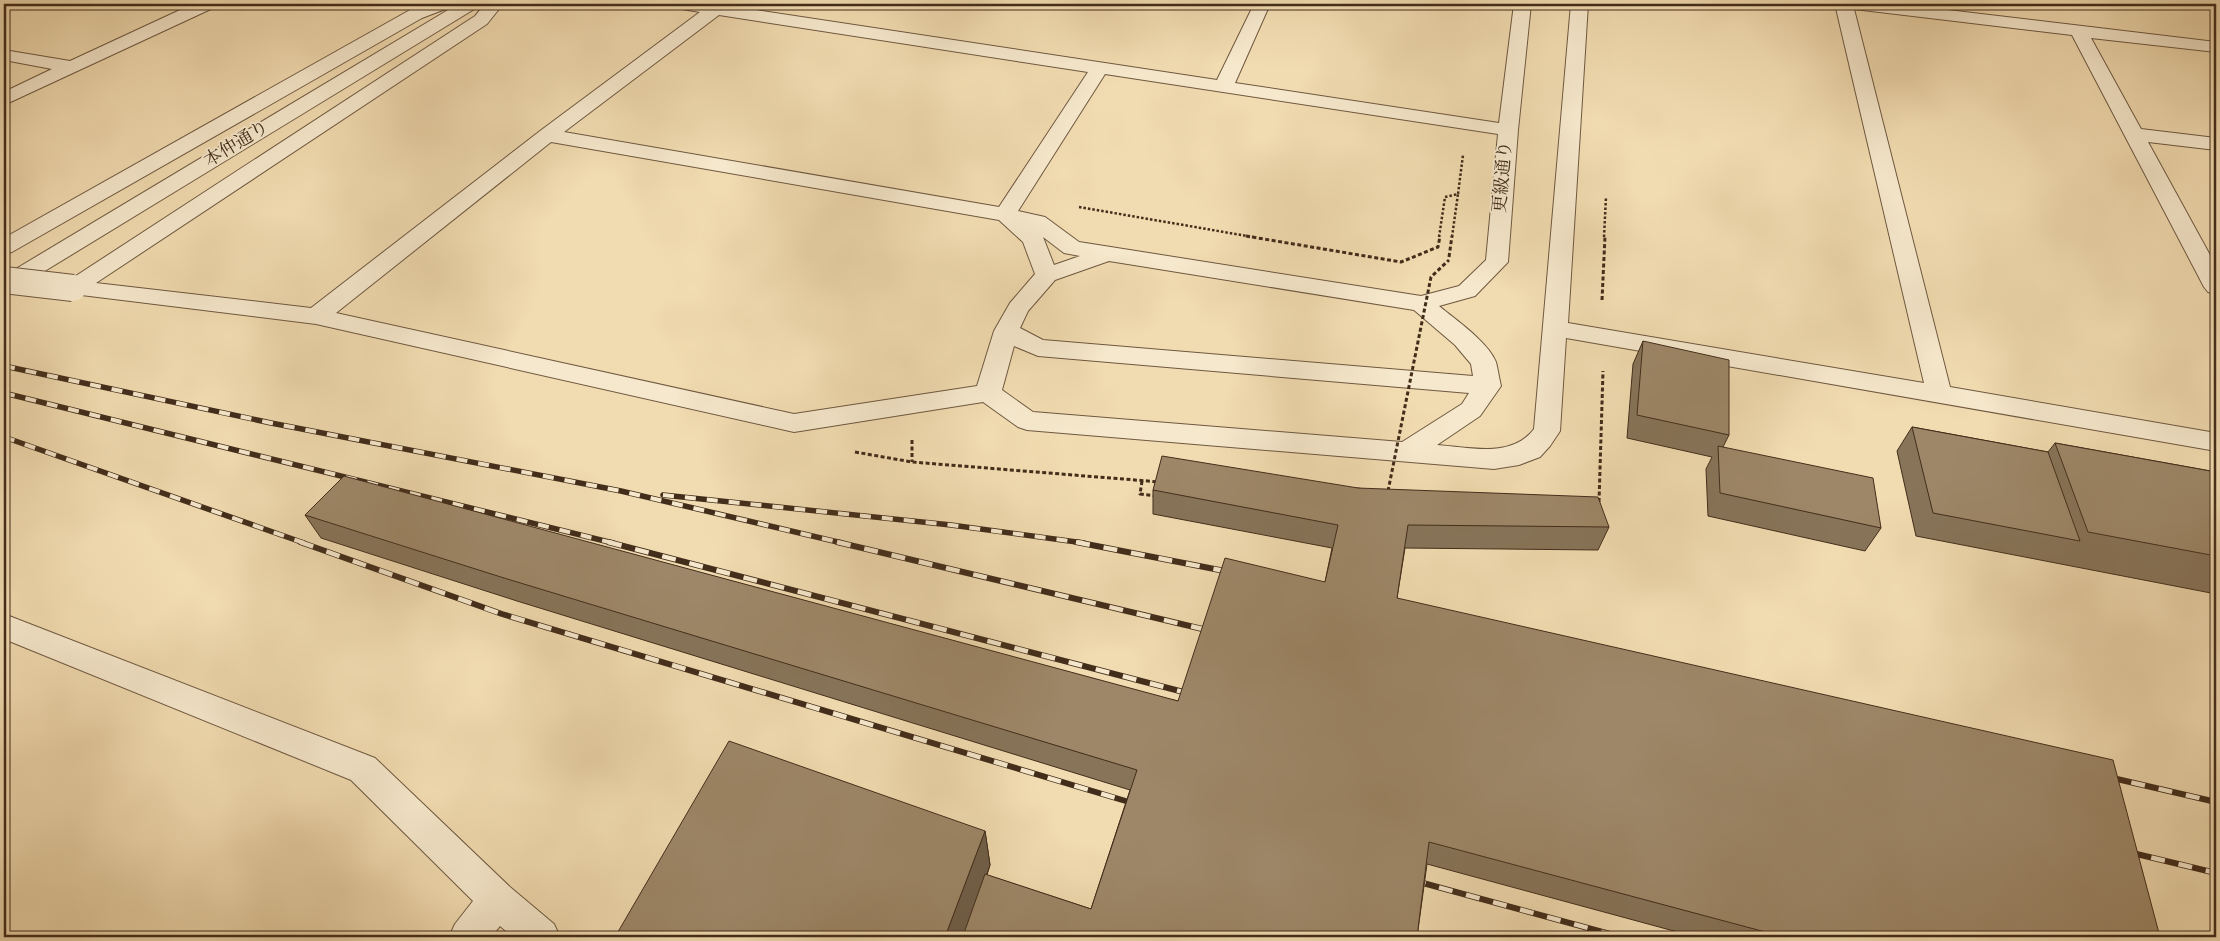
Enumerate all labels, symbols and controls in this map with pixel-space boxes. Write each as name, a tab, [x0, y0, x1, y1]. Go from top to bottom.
street label: 本仲通り	[199, 115, 275, 175]
street label: 更級通り	[1488, 140, 1520, 214]

